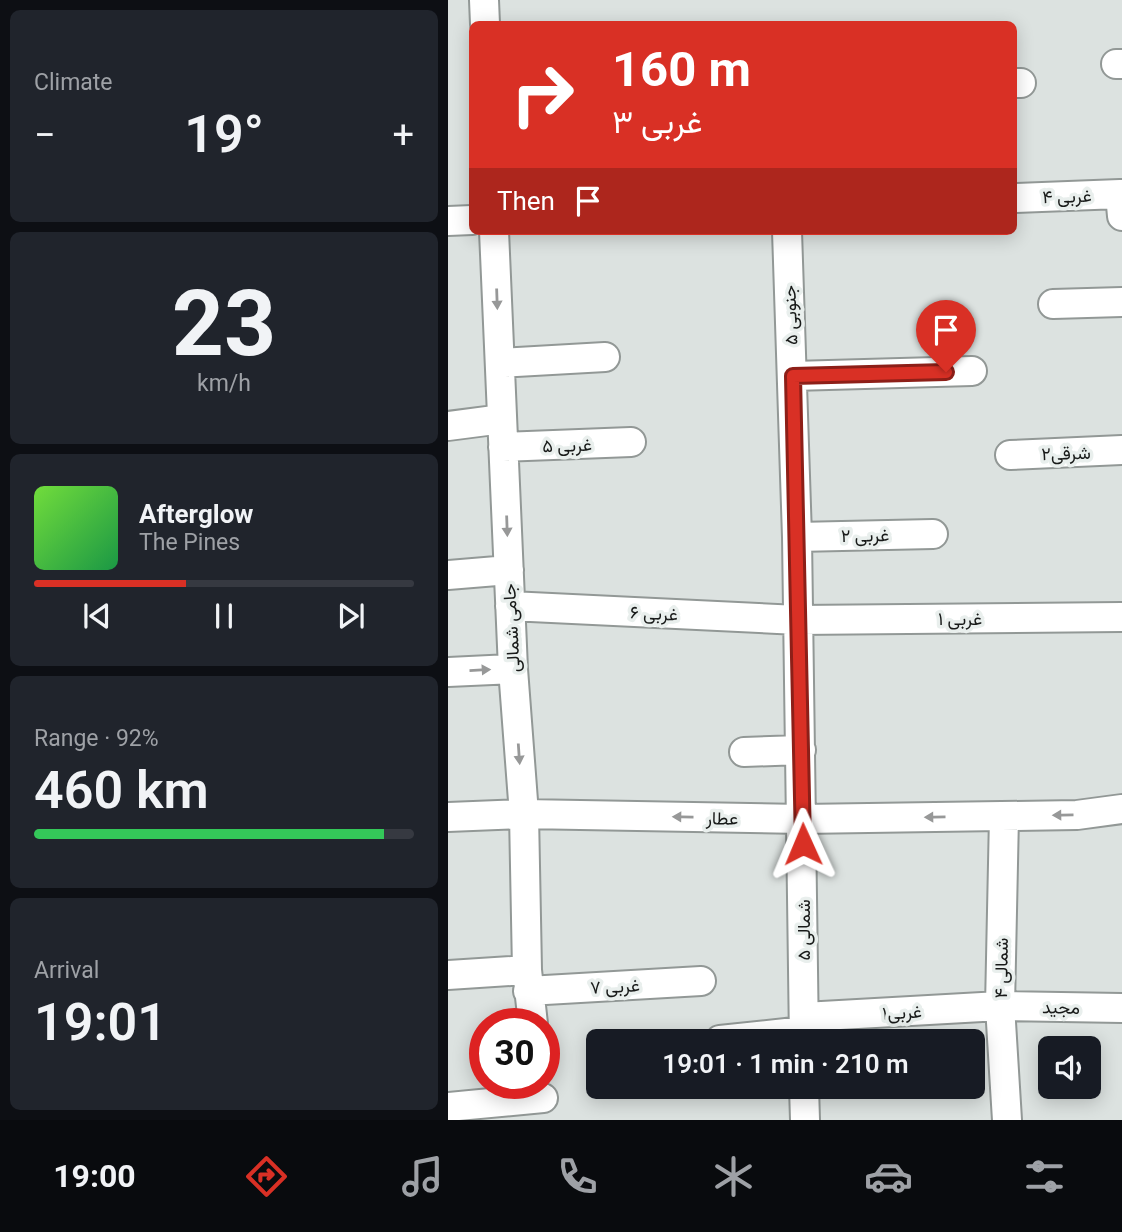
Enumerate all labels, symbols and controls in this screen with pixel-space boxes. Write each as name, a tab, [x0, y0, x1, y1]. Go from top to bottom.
text: 160 m	[612, 41, 751, 98]
icon: right	[497, 49, 588, 140]
text: Climate	[34, 69, 113, 96]
text: غربی ۳	[612, 103, 702, 141]
text: 19°	[184, 104, 264, 165]
text: −	[34, 113, 56, 157]
text: +	[392, 113, 414, 157]
icon: arrive	[569, 182, 607, 220]
street label: غربی ۴	[1042, 185, 1092, 208]
text: Then	[497, 186, 555, 216]
text: 23	[172, 271, 276, 377]
street label: جنوبی ۵	[778, 285, 803, 345]
one-way arrow	[491, 288, 502, 310]
pin	[916, 300, 976, 372]
icon: arrive	[927, 311, 965, 349]
text: km/h	[197, 370, 251, 397]
street label: غربی ۵	[542, 434, 592, 457]
street label: شرقی۲	[1041, 442, 1091, 465]
text: Afterglow	[139, 499, 253, 529]
one-way arrow	[501, 516, 512, 538]
street label: غربی ۲	[841, 524, 889, 547]
text: The Pines	[139, 529, 240, 556]
street label: جامی شمالی	[498, 583, 525, 673]
icon: previous	[78, 597, 116, 635]
icon: pause	[205, 597, 243, 635]
icon: next	[332, 597, 370, 635]
street label: غربی ۶	[630, 601, 678, 626]
street label: غربی ۱	[938, 608, 982, 630]
one-way arrow	[470, 665, 492, 676]
text: Range · 92%	[34, 725, 159, 752]
one-way arrow	[514, 743, 525, 765]
text: 460 km	[34, 760, 209, 821]
street label: عطار	[705, 807, 738, 830]
position arrow	[766, 807, 840, 881]
one-way arrow	[1052, 809, 1074, 821]
one-way arrow	[672, 811, 694, 823]
one-way arrow	[924, 811, 946, 823]
street label: شمالی ۵	[793, 899, 815, 961]
street label: شمالی ۴	[990, 937, 1013, 999]
text: Arrival	[34, 957, 99, 984]
street label: غربی ۷	[590, 974, 640, 999]
text: 19:01	[34, 992, 167, 1053]
street label: مجید	[1042, 996, 1080, 1018]
street label: غربی۱	[882, 1000, 922, 1025]
speed limit sign: 30	[469, 1008, 560, 1099]
map controls	[1038, 1036, 1101, 1099]
button: sound	[1038, 1036, 1101, 1099]
text: 19:01 · 1 min · 210 m	[662, 1049, 909, 1079]
icon: directions	[242, 1152, 291, 1201]
icon: music	[398, 1152, 447, 1201]
icon: phone	[553, 1152, 602, 1201]
icon: climate	[709, 1152, 758, 1201]
icon: car	[864, 1152, 913, 1201]
icon: filters	[1020, 1152, 1069, 1201]
text: 19:00	[53, 1157, 136, 1195]

